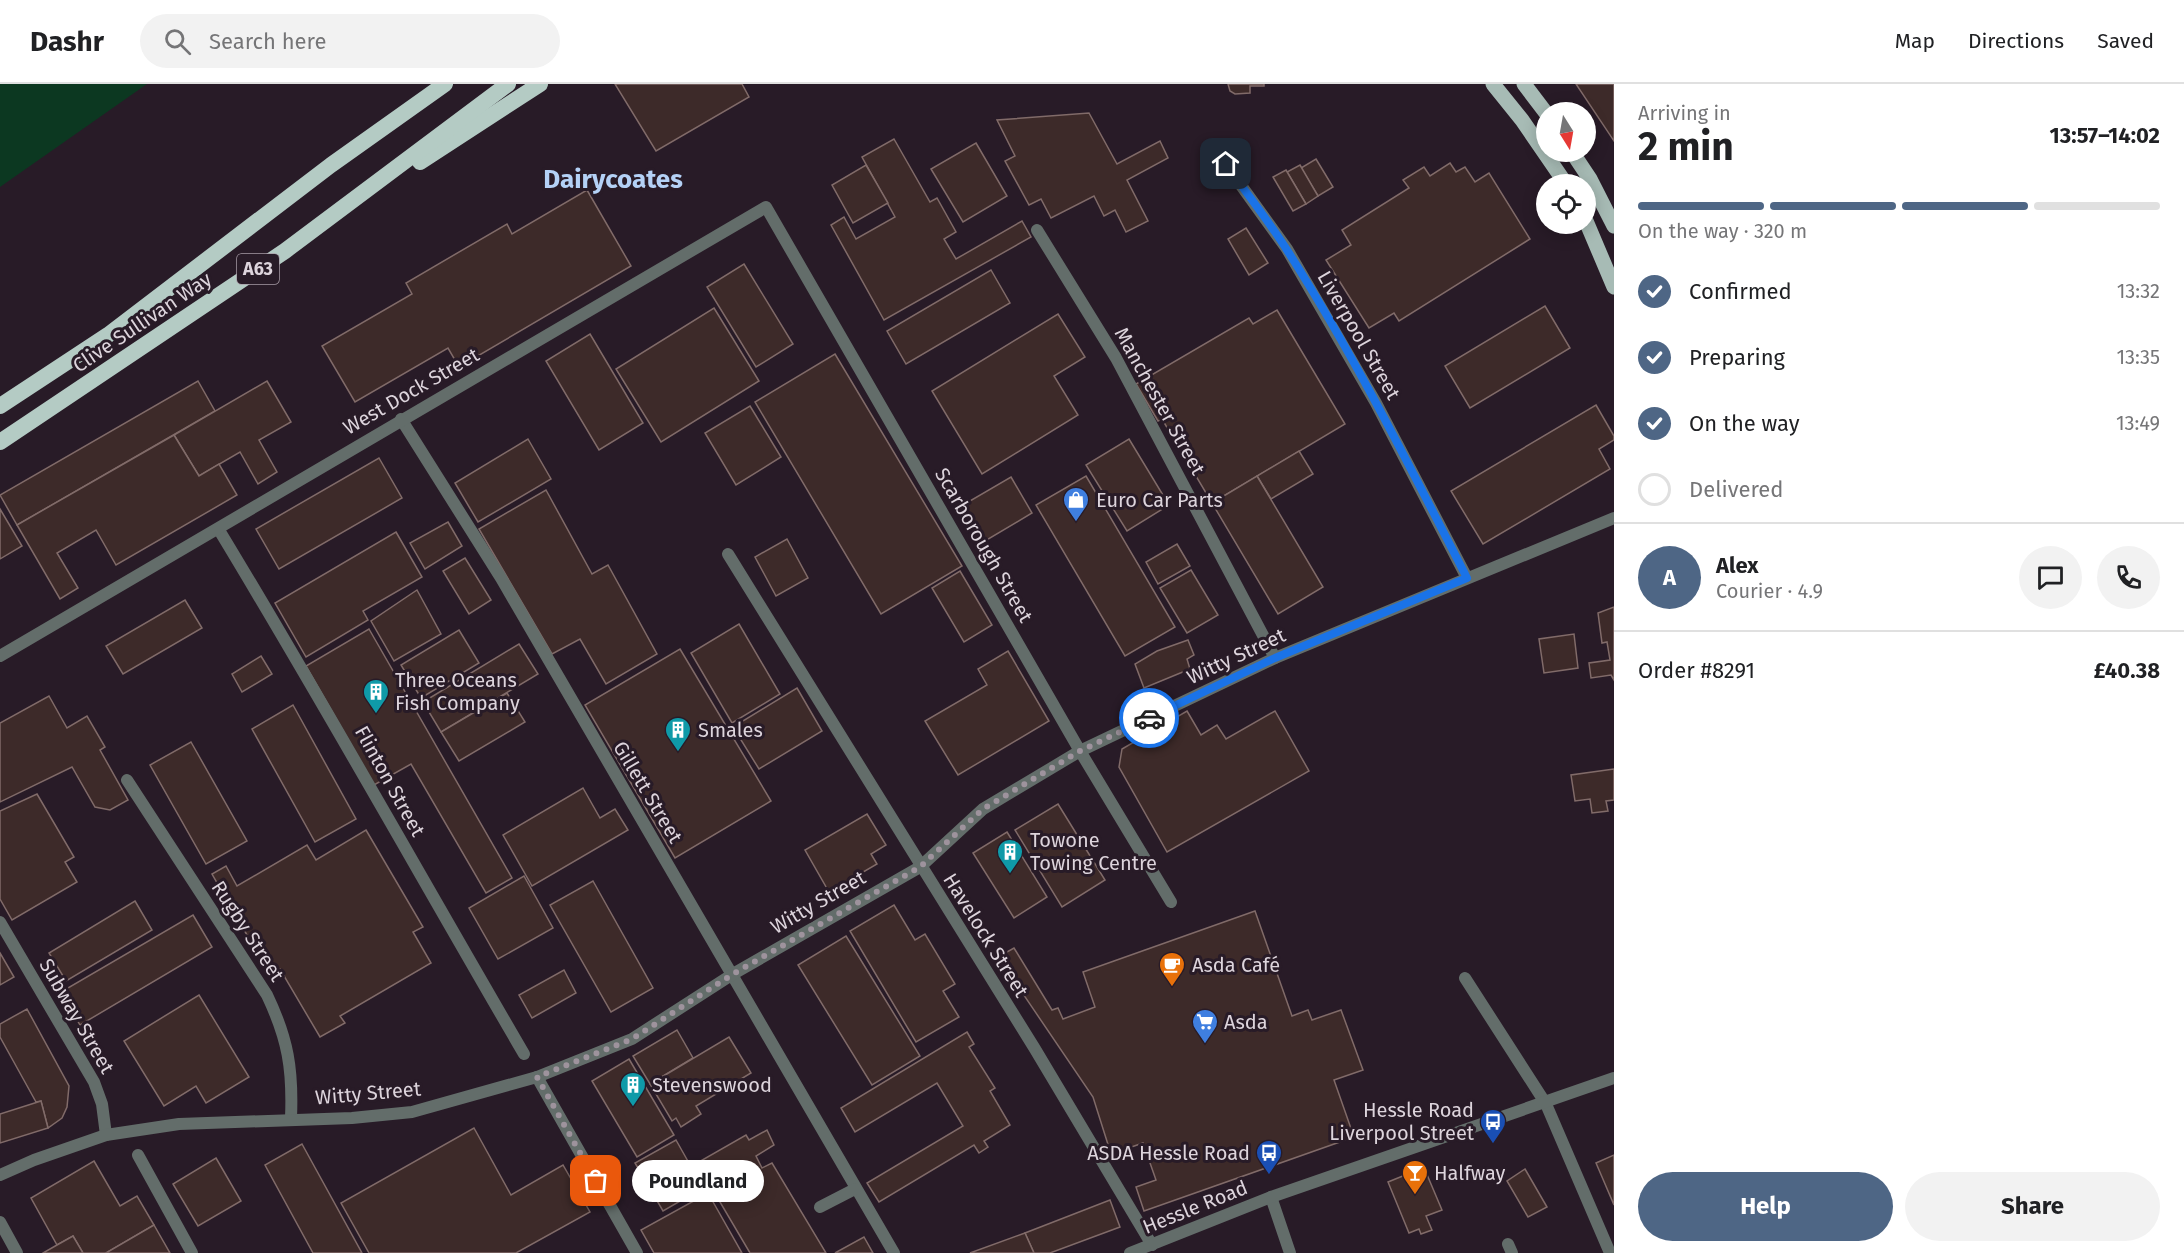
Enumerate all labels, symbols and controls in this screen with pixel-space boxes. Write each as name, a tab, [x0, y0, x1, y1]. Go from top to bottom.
search box	[140, 14, 560, 68]
text: Dashr	[30, 25, 104, 58]
icon: search	[161, 25, 194, 58]
text: Search here	[209, 28, 326, 55]
text: Map	[1895, 28, 1935, 54]
text: Directions	[1968, 28, 2064, 54]
text: Saved	[2097, 28, 2154, 54]
text: Arriving in	[1638, 101, 1731, 125]
north arrow	[1536, 102, 1596, 162]
map controls	[1536, 102, 1596, 234]
text: 13:57–14:02	[2050, 122, 2160, 149]
text: 2 min	[1638, 124, 1734, 170]
pin	[1200, 138, 1251, 189]
icon: home	[1209, 147, 1242, 180]
district label: Dairycoates	[543, 164, 683, 195]
button: locate	[1536, 174, 1596, 234]
text: On the way · 320 m	[1638, 219, 1807, 243]
road number: A63	[237, 254, 279, 284]
street label: Liverpool Street	[1312, 266, 1406, 404]
street label: Clive Sullivan Way	[68, 267, 216, 377]
icon: check	[1638, 275, 1671, 308]
text: Confirmed	[1689, 278, 1792, 305]
text: 13:32	[2117, 279, 2160, 303]
street label: Manchester Street	[1110, 323, 1211, 480]
icon: check	[1638, 341, 1671, 374]
street label: West Dock Street	[339, 342, 484, 440]
text: Preparing	[1689, 344, 1785, 371]
text: 13:35	[2116, 345, 2160, 369]
icon: check	[1638, 407, 1671, 440]
text: On the way	[1689, 410, 1800, 437]
text: 13:49	[2116, 411, 2160, 435]
street label: Scarborough Street	[930, 463, 1038, 627]
text: Delivered	[1689, 476, 1784, 503]
shop icon: Euro Car Parts	[1061, 485, 1091, 523]
place label: Euro Car Parts	[1096, 488, 1223, 512]
button: chat	[2019, 546, 2082, 609]
button: phone	[2097, 546, 2160, 609]
text: Alex	[1716, 552, 1759, 579]
text: A	[1663, 564, 1676, 591]
text: Courier · 4.9	[1716, 579, 1823, 603]
street label: Witty Street	[1183, 622, 1290, 689]
text: Order #8291	[1638, 657, 1755, 684]
text: £40.38	[2094, 657, 2160, 684]
place label: Three Oceans Fish Company	[395, 668, 520, 715]
building icon: Three Oceans Fish Company	[361, 677, 391, 715]
courier	[1119, 688, 1179, 748]
icon: car	[1133, 702, 1166, 735]
building icon: Smales	[663, 715, 693, 753]
place label: Smales	[698, 718, 763, 742]
street label: Flinton Street	[350, 722, 431, 841]
street label: Gillett Street	[608, 737, 688, 848]
place label: Towone Towing Centre	[1030, 828, 1157, 875]
building icon: Towone Towing Centre	[995, 837, 1025, 875]
street label: Witty Street	[766, 865, 871, 939]
street label: Havelock Street	[938, 869, 1034, 1002]
street label: Rugby Street	[207, 876, 290, 987]
cafe icon: Asda Café	[1157, 950, 1187, 988]
place label: Asda Café	[1192, 953, 1280, 977]
street label: Subway Street	[34, 954, 120, 1078]
supermarket icon: Asda	[1190, 1007, 1220, 1045]
place label: Asda	[1224, 1010, 1268, 1034]
building icon: Stevenswood	[618, 1070, 648, 1108]
place label: Stevenswood	[652, 1073, 772, 1097]
street label: Witty Street	[314, 1076, 423, 1110]
place label: Hessle Road Liverpool Street	[1329, 1098, 1475, 1145]
bus stop icon: Hessle Road Liverpool Street	[1478, 1107, 1508, 1145]
bus stop icon: ASDA Hessle Road	[1254, 1138, 1284, 1176]
place label: ASDA Hessle Road	[1087, 1141, 1250, 1165]
pin	[570, 1155, 621, 1206]
bar icon: Halfway	[1400, 1158, 1430, 1196]
callout: Poundland	[632, 1160, 764, 1202]
place label: Halfway	[1434, 1161, 1506, 1185]
icon: bag	[579, 1164, 612, 1197]
text: Poundland	[649, 1169, 747, 1193]
button: Help	[1638, 1172, 1893, 1241]
button: Share	[1905, 1172, 2160, 1241]
street label: Hessle Road	[1139, 1175, 1251, 1239]

